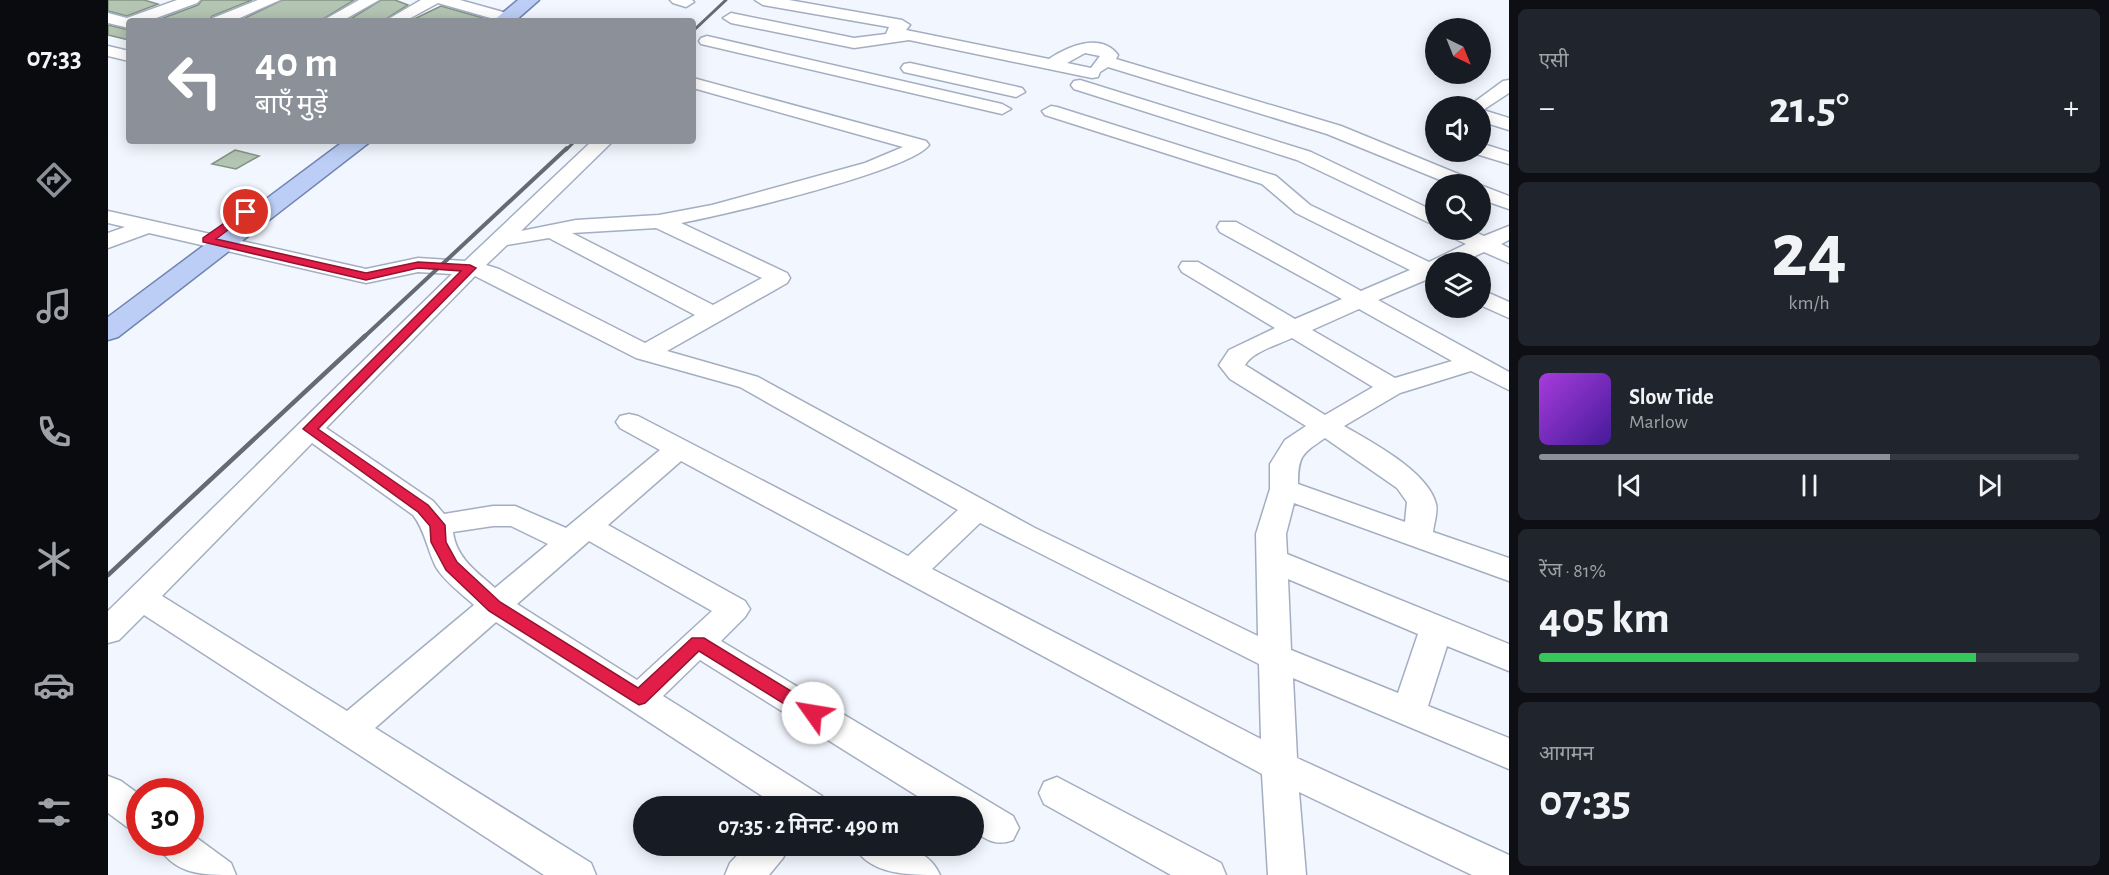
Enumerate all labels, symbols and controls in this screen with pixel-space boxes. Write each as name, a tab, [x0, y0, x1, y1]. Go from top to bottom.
north arrow	[1425, 18, 1491, 84]
map controls	[1425, 18, 1491, 318]
icon: left	[156, 42, 234, 120]
text: 40 m	[255, 42, 338, 84]
text: 07:33	[26, 44, 82, 71]
text: एसी	[1539, 51, 1569, 71]
text: 21.5°	[1769, 86, 1849, 131]
text: बाएँ मुड़ें	[255, 91, 327, 118]
text: −	[1539, 92, 1555, 125]
text: +	[2063, 92, 2079, 125]
button: sound	[1425, 96, 1491, 162]
icon: directions	[33, 159, 75, 201]
button: search	[1425, 174, 1491, 240]
pin	[220, 186, 271, 237]
icon: arrive	[229, 195, 262, 228]
text: 24	[1771, 213, 1847, 291]
button: layers	[1425, 252, 1491, 318]
icon: music	[33, 285, 75, 327]
text: km/h	[1788, 293, 1830, 313]
text: Slow Tide	[1629, 386, 1714, 408]
icon: phone	[33, 411, 75, 453]
text: Marlow	[1629, 412, 1688, 432]
icon: previous	[1613, 469, 1646, 502]
icon: pause	[1793, 469, 1826, 502]
icon: next	[1973, 469, 2006, 502]
icon: climate	[33, 538, 75, 580]
text: रेंज · 81%	[1539, 561, 1606, 581]
text: 405 km	[1539, 596, 1670, 641]
icon: car	[33, 664, 75, 706]
position arrow	[781, 681, 845, 745]
text: आगमन	[1539, 744, 1594, 764]
speed limit sign: 30	[126, 778, 204, 856]
text: 07:35	[1539, 779, 1631, 824]
icon: filters	[33, 791, 75, 833]
text: 07:35 · 2 मिनट · 490 m	[718, 815, 899, 837]

